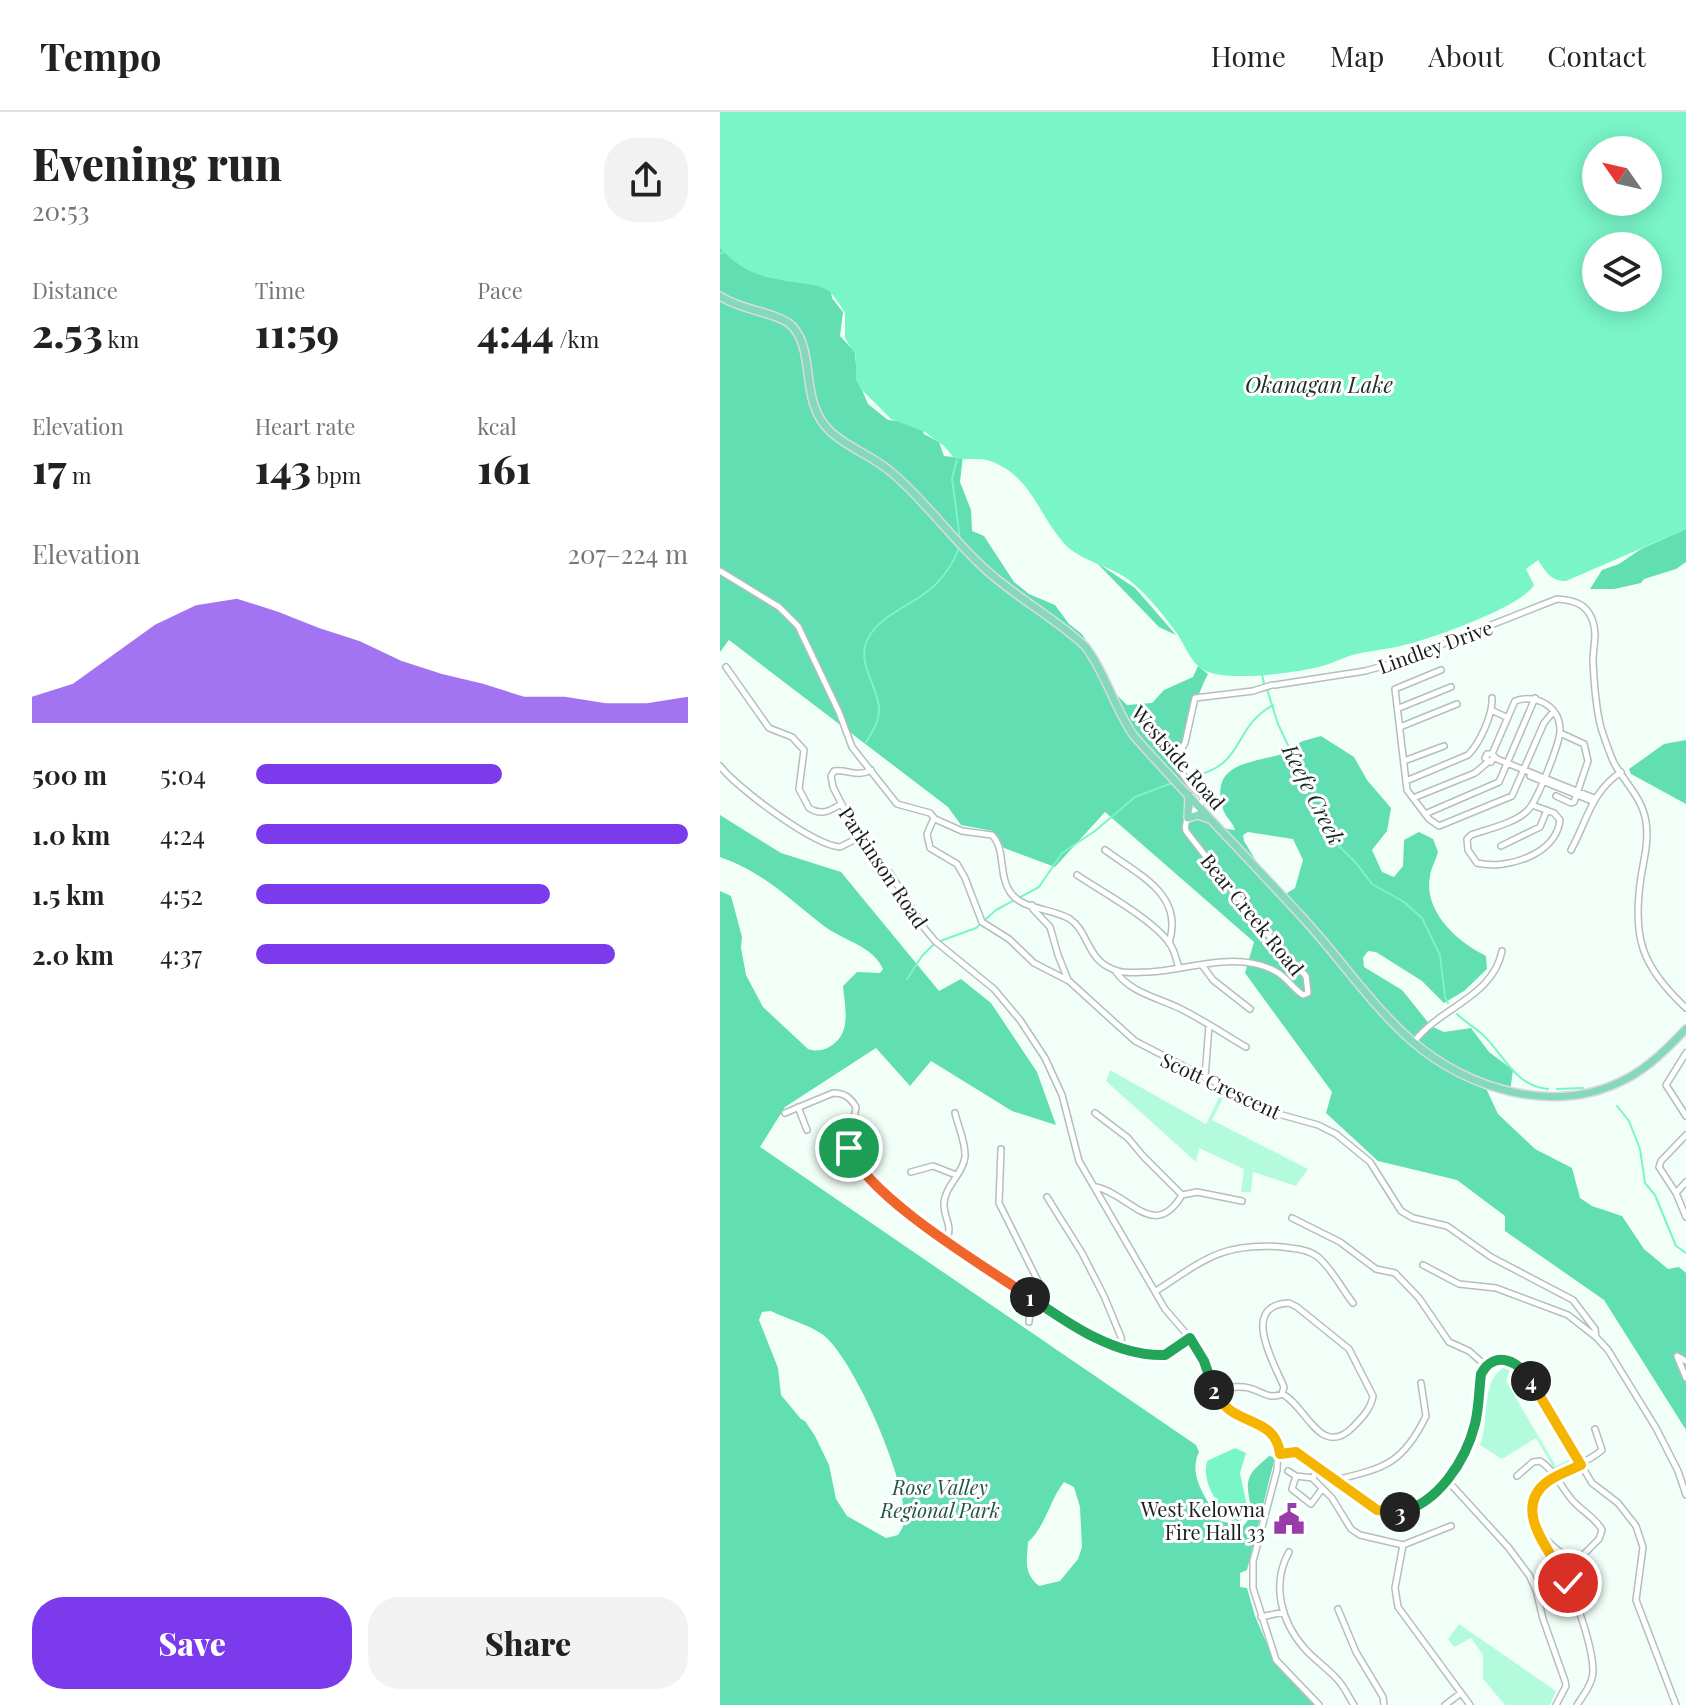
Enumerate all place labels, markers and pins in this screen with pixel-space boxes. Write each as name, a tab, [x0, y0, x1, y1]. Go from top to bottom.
pin	[815, 1114, 883, 1182]
pin: 1	[1010, 1277, 1050, 1317]
pin: 4	[1511, 1361, 1551, 1401]
pin: 2	[1194, 1370, 1234, 1410]
pin: 3	[1380, 1492, 1420, 1532]
place label: West Kelowna Fire Hall 33	[1140, 1495, 1265, 1545]
public building icon: West Kelowna Fire Hall 33	[1272, 1502, 1306, 1536]
pin	[1534, 1549, 1602, 1617]

